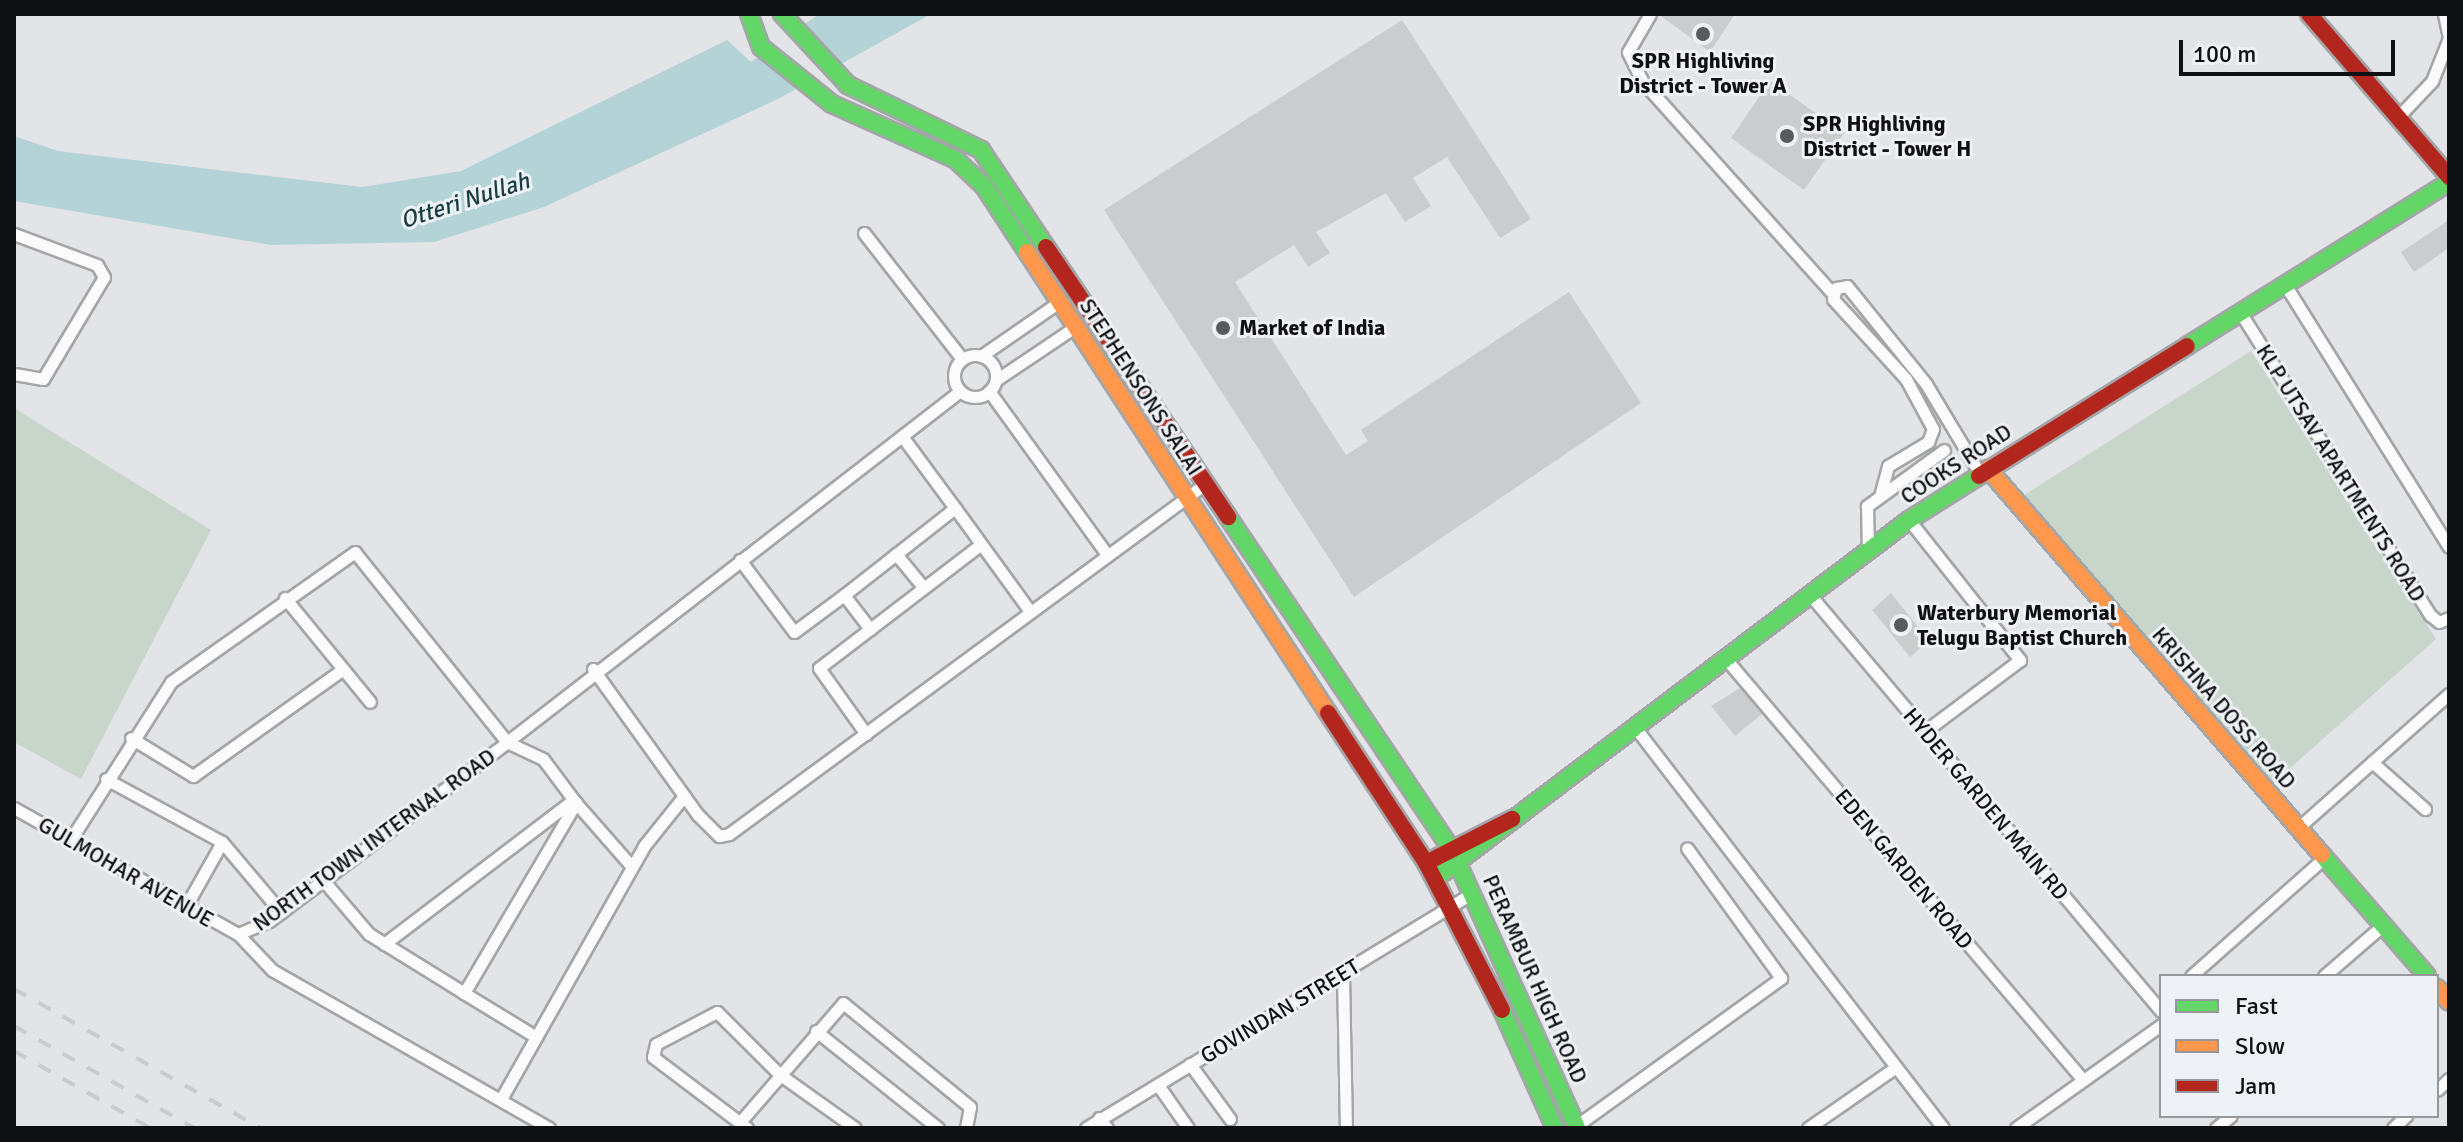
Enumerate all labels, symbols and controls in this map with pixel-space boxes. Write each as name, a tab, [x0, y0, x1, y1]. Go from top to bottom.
scale bar	[2183, 24, 2399, 74]
marker: SPR Highliving District - Tower A	[1694, 25, 1712, 43]
text: 100 m	[2193, 39, 2256, 69]
place label: SPR Highliving District - Tower A	[1619, 47, 1787, 98]
place label: SPR Highliving District - Tower H	[1803, 110, 1971, 162]
marker: SPR Highliving District - Tower H	[1778, 127, 1796, 145]
water label: Otteri Nullah	[397, 167, 533, 235]
street label: STEPHENSONS SALAI	[1074, 294, 1208, 480]
place label: Market of India	[1239, 315, 1385, 341]
marker: Market of India	[1214, 319, 1232, 337]
street label: KLP UTSAV APARTMENTS ROAD	[2251, 339, 2431, 607]
street label: COOKS ROAD	[1896, 418, 2016, 510]
place label: Waterbury Memorial Telugu Baptist Church	[1917, 599, 2127, 650]
marker: Waterbury Memorial Telugu Baptist Church	[1892, 616, 1910, 634]
street label: KRISHNA DOSS ROAD	[2147, 622, 2301, 794]
street label: HYDER GARDEN MAIN RD	[1898, 702, 2074, 906]
street label: NORTH TOWN INTERNAL ROAD	[248, 743, 500, 937]
street label: EDEN GARDEN ROAD	[1829, 784, 1979, 954]
street label: GULMOHAR AVENUE	[34, 811, 218, 933]
street label: PERAMBUR HIGH ROAD	[1477, 871, 1593, 1087]
street label: GOVINDAN STREET	[1196, 953, 1364, 1069]
legend	[2159, 974, 2439, 1118]
text: Fast	[2235, 991, 2278, 1021]
text: Slow	[2235, 1031, 2285, 1061]
text: Jam	[2235, 1071, 2276, 1101]

